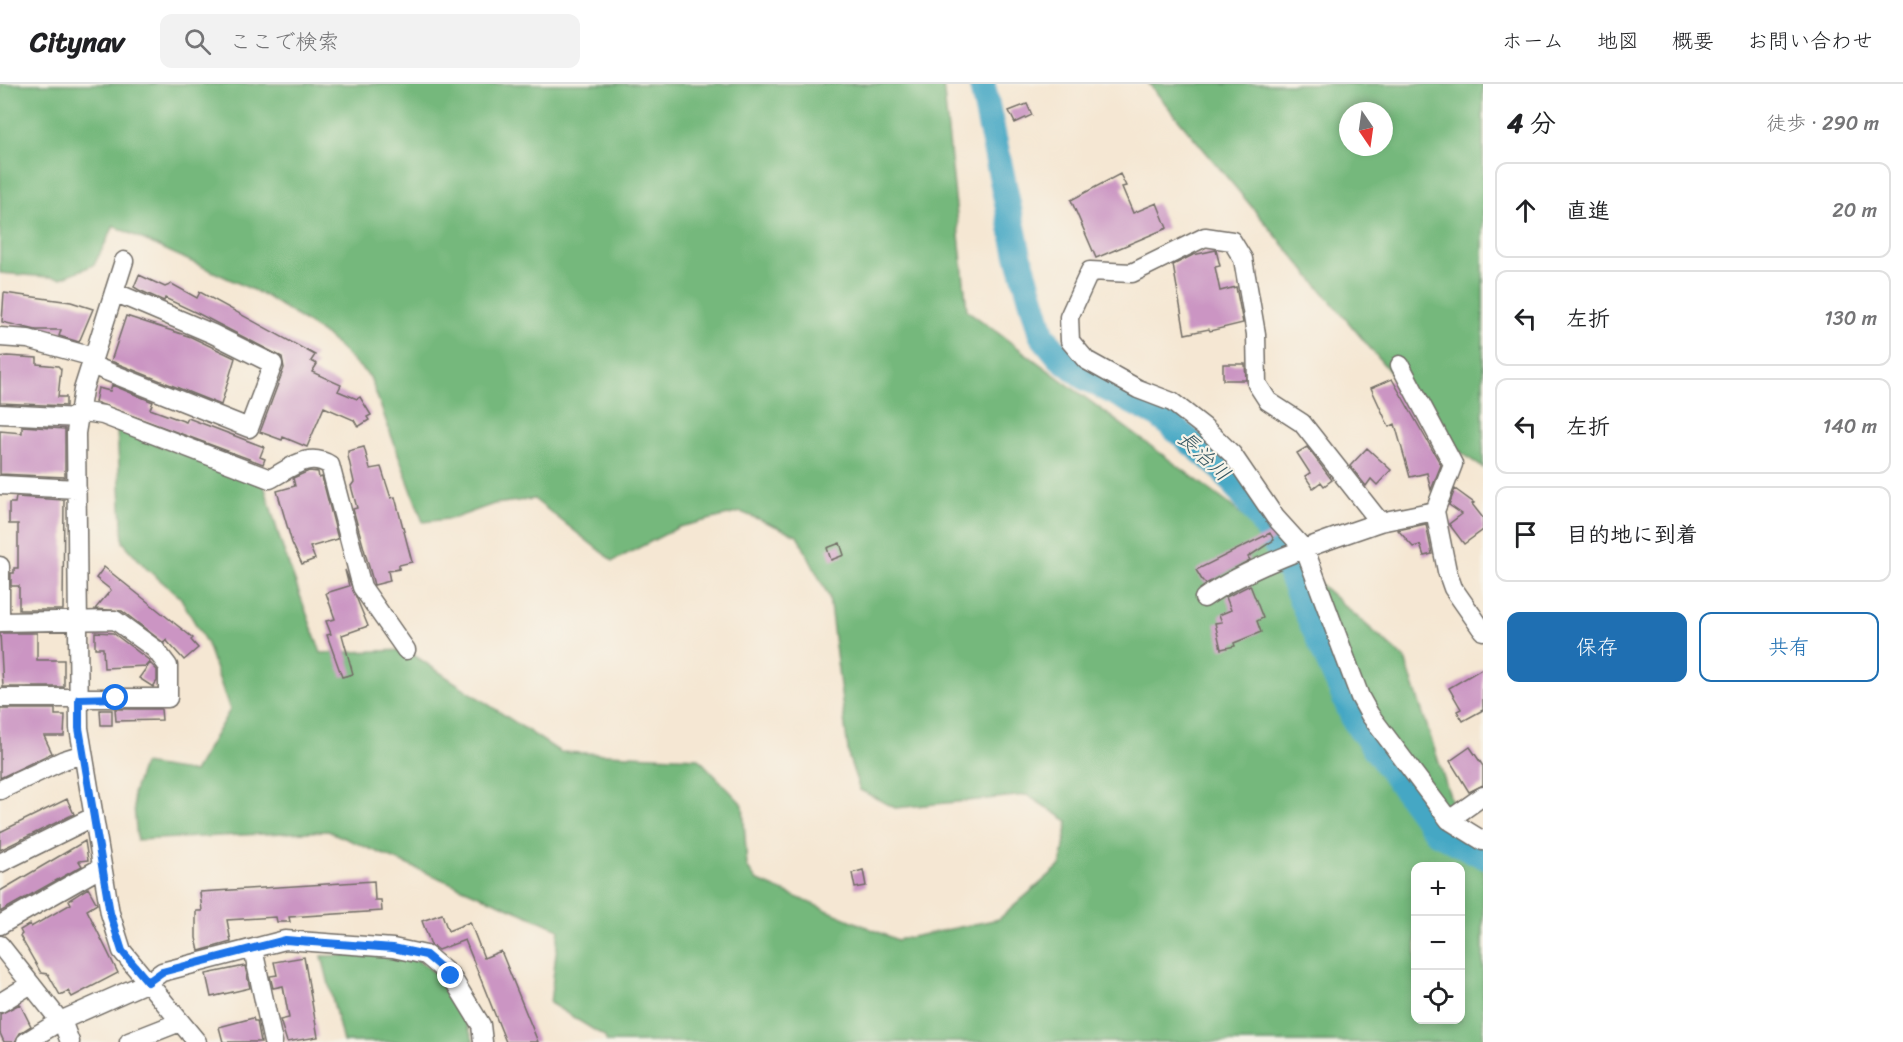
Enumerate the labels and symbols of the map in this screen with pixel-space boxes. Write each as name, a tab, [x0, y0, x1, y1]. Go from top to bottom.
north arrow	[1339, 102, 1393, 156]
water label: 長治川	[1168, 421, 1240, 491]
route start	[102, 684, 128, 710]
route end	[437, 962, 463, 988]

